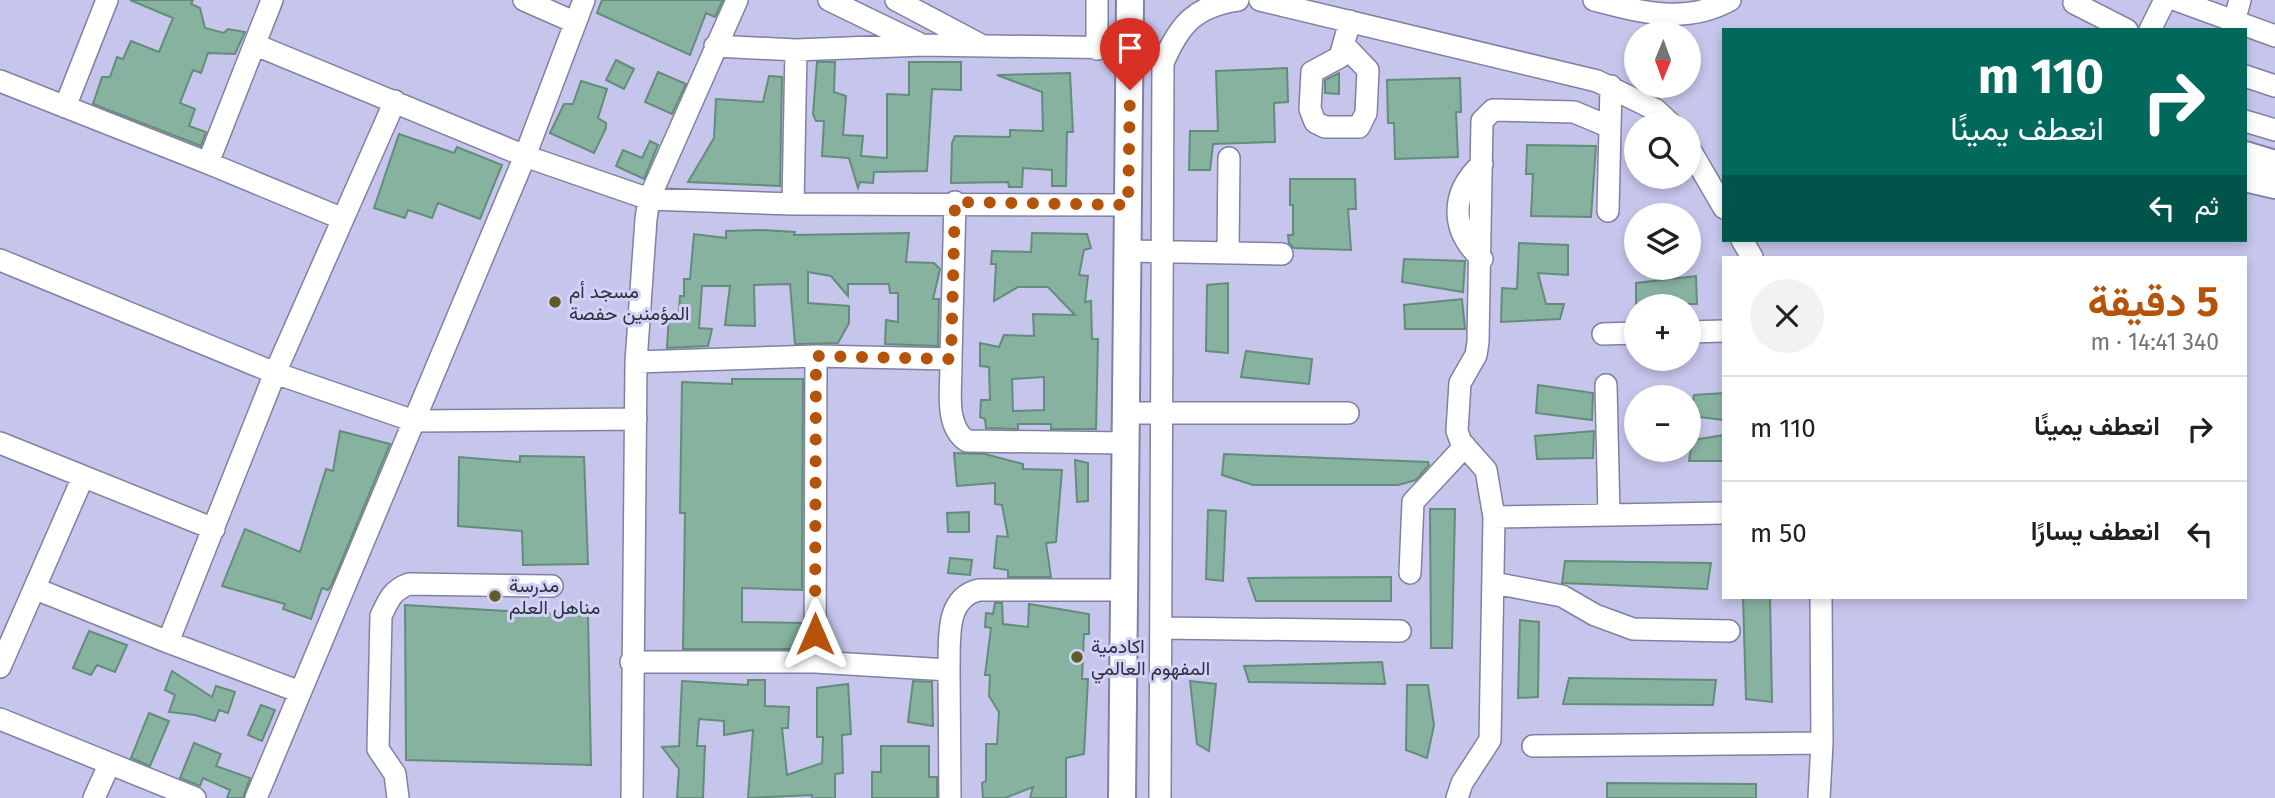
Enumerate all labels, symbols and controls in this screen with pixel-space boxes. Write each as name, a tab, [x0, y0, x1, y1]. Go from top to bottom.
pin	[1100, 18, 1160, 90]
north arrow	[1624, 21, 1701, 98]
map controls	[1624, 21, 1701, 462]
icon: arrive	[1111, 29, 1149, 67]
text: 110 m	[1978, 47, 2104, 106]
icon: right	[2128, 56, 2219, 147]
text: انعطف يمينًا	[1950, 110, 2104, 148]
button: search	[1624, 112, 1701, 189]
icon: left	[2143, 189, 2181, 227]
text: ثم	[2195, 191, 2219, 222]
button: layers	[1624, 203, 1701, 280]
text: 5 دقيقة	[2087, 277, 2219, 327]
button: close	[1750, 279, 1824, 353]
place label: مسجد أم المؤمنين حفصة	[569, 280, 689, 325]
marker: مسجد أم المؤمنين حفصة	[547, 294, 563, 310]
button: +	[1624, 294, 1701, 371]
text: 340 m · 14:41	[2091, 328, 2219, 356]
button: −	[1624, 385, 1701, 462]
icon: right	[2181, 410, 2219, 448]
text: انعطف يمينًا	[2034, 411, 2160, 442]
text: 110 m	[1750, 413, 1816, 444]
icon: left	[2181, 515, 2219, 553]
text: انعطف يسارًا	[2031, 516, 2160, 547]
text: 50 m	[1750, 518, 1807, 549]
place label: مدرسة مناهل العلم	[509, 574, 600, 620]
marker: مدرسة مناهل العلم	[487, 588, 503, 604]
position arrow	[778, 597, 852, 671]
place label: اكادمية المفهوم العالمي	[1091, 635, 1210, 684]
marker: اكادمية المفهوم العالمي	[1069, 649, 1085, 665]

